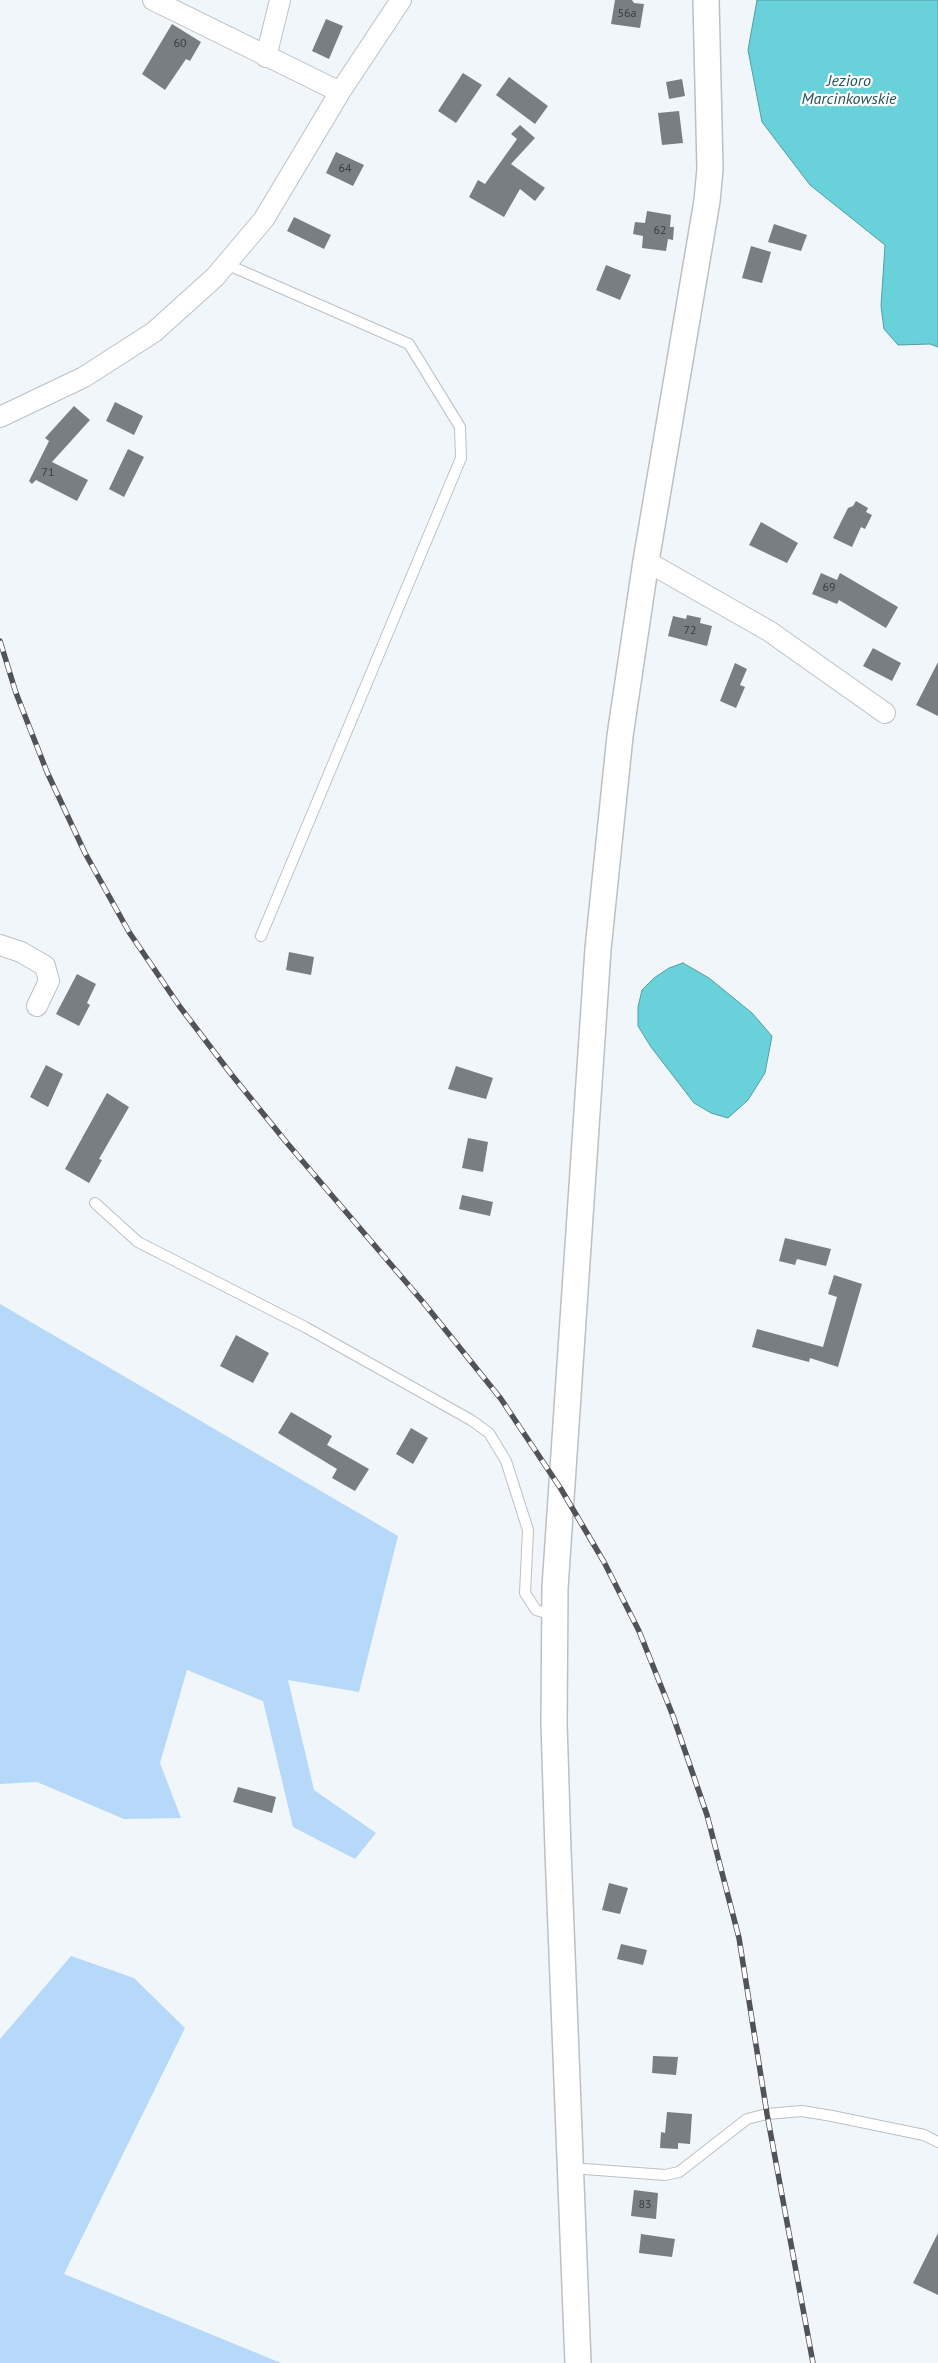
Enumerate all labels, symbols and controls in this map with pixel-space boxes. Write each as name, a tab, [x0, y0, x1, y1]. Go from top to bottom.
house number: 56a	[617, 7, 637, 21]
house number: 60	[173, 37, 187, 51]
water label: Jezioro Marcinkowskie	[801, 71, 897, 109]
house number: 64	[338, 162, 352, 176]
house number: 62	[653, 224, 667, 238]
house number: 71	[41, 466, 55, 480]
house number: 69	[822, 581, 836, 595]
house number: 72	[683, 624, 697, 638]
house number: 83	[638, 2198, 652, 2212]

